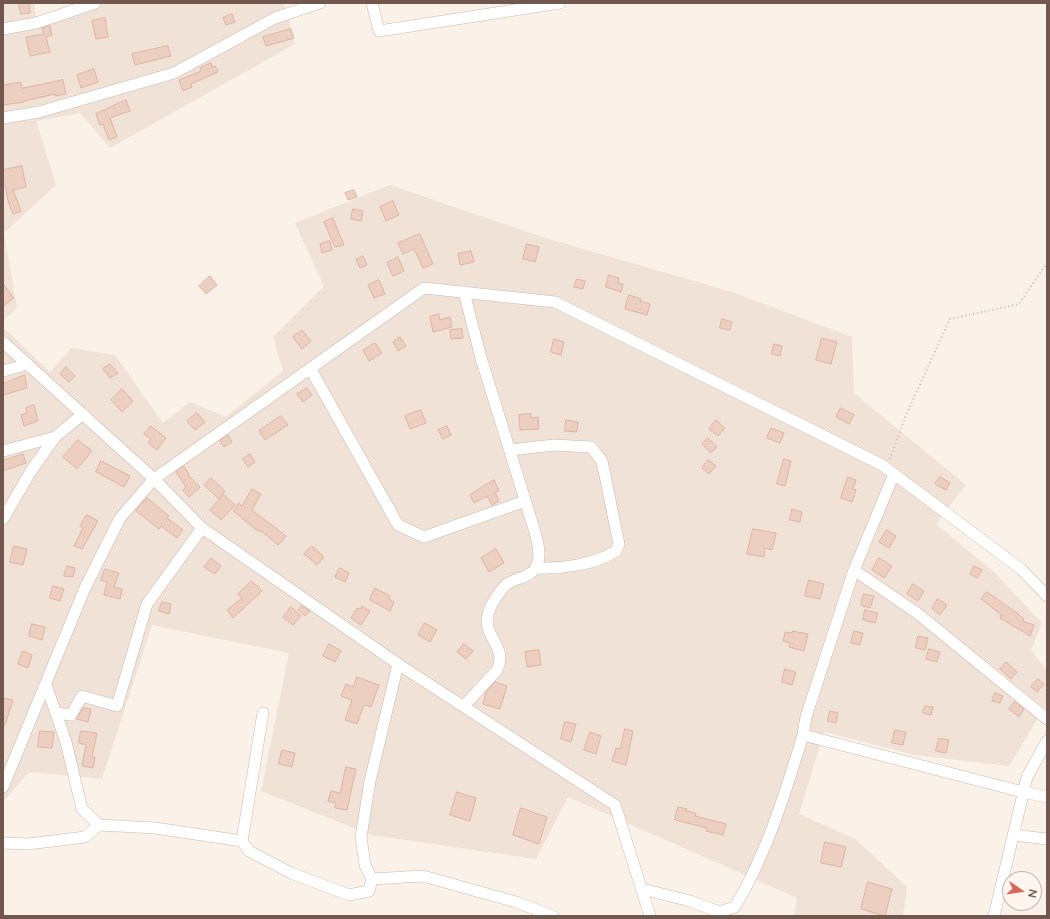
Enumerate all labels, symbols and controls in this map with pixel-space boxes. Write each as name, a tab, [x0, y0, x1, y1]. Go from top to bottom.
north arrow	[1002, 871, 1042, 911]
text: N	[1026, 888, 1040, 899]

